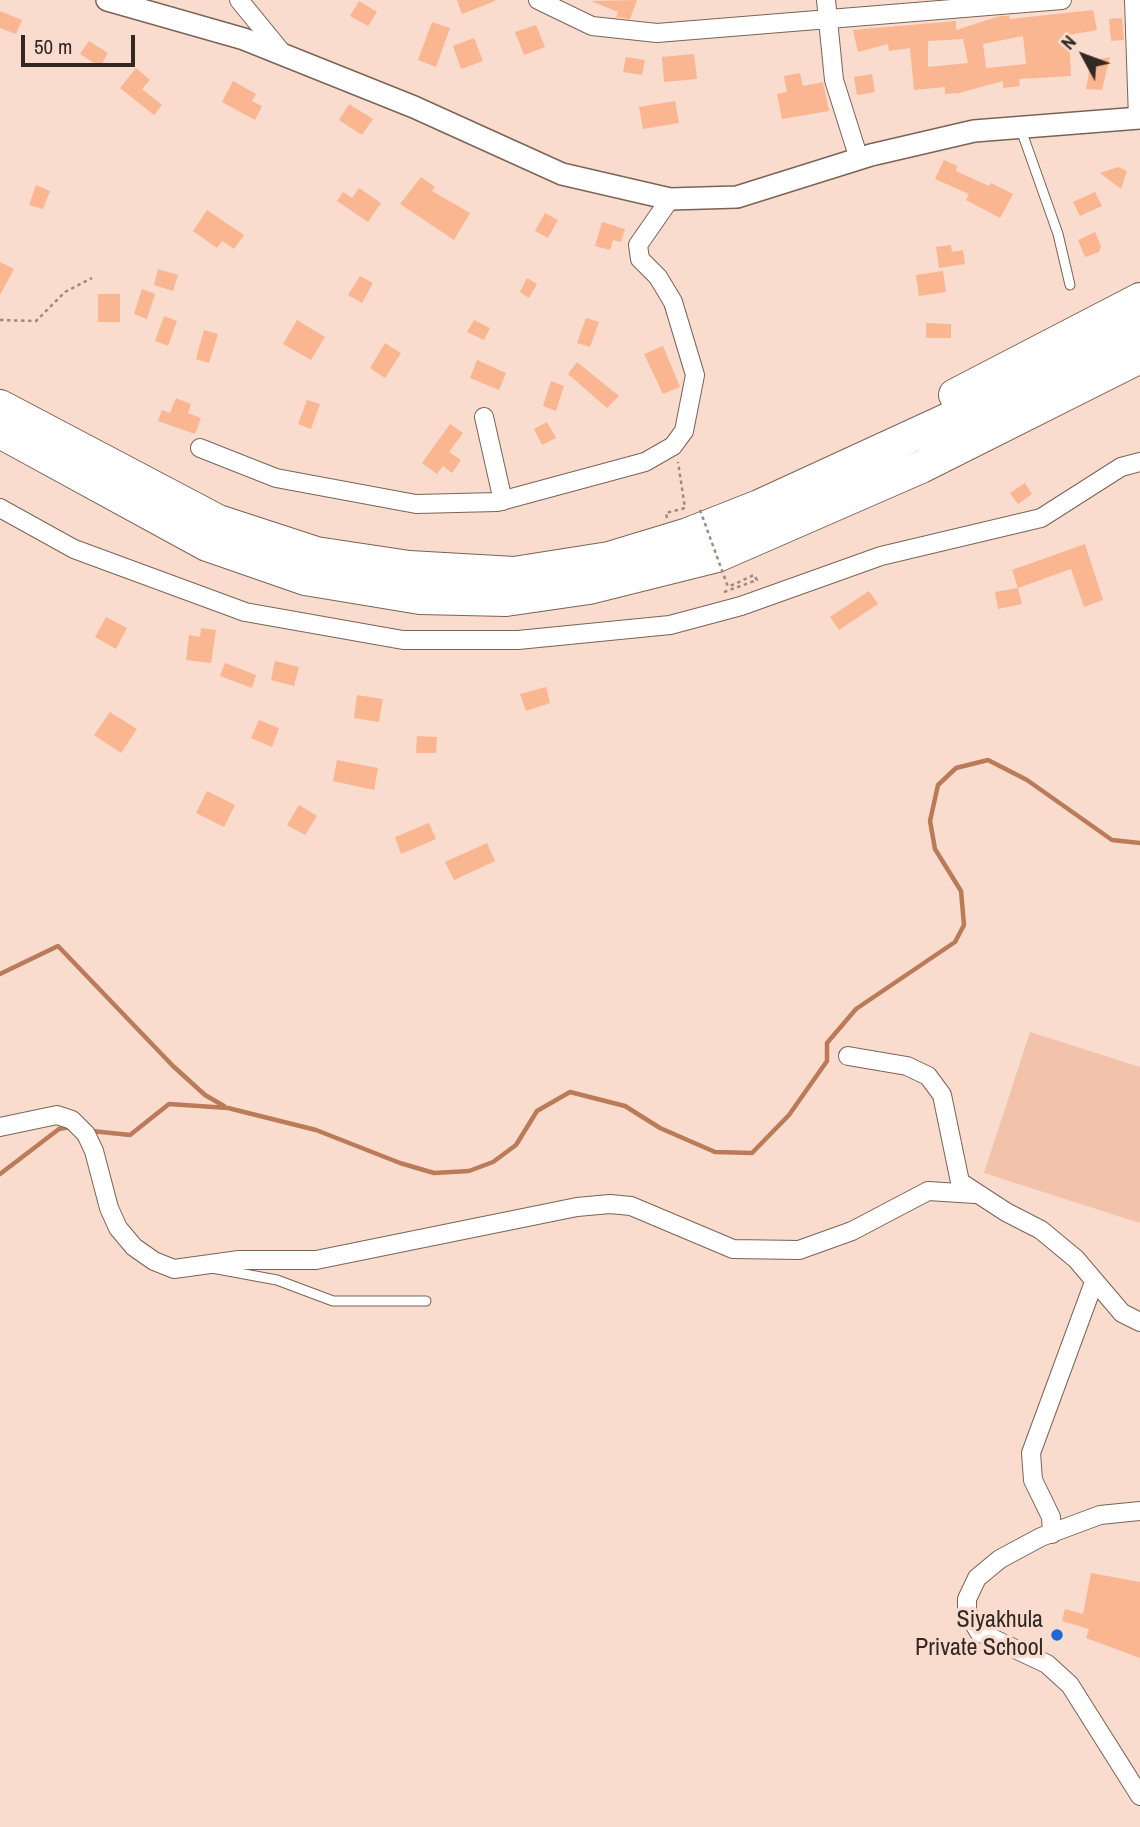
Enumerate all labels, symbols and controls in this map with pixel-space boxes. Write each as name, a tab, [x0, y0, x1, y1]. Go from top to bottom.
scale bar	[24, 21, 138, 65]
north arrow	[1049, 21, 1119, 91]
text: N	[1055, 29, 1082, 55]
text: 50 m	[34, 32, 72, 61]
place label: Siyakhula Private School	[915, 1607, 1043, 1663]
marker: Siyakhula Private School	[1049, 1627, 1065, 1643]

